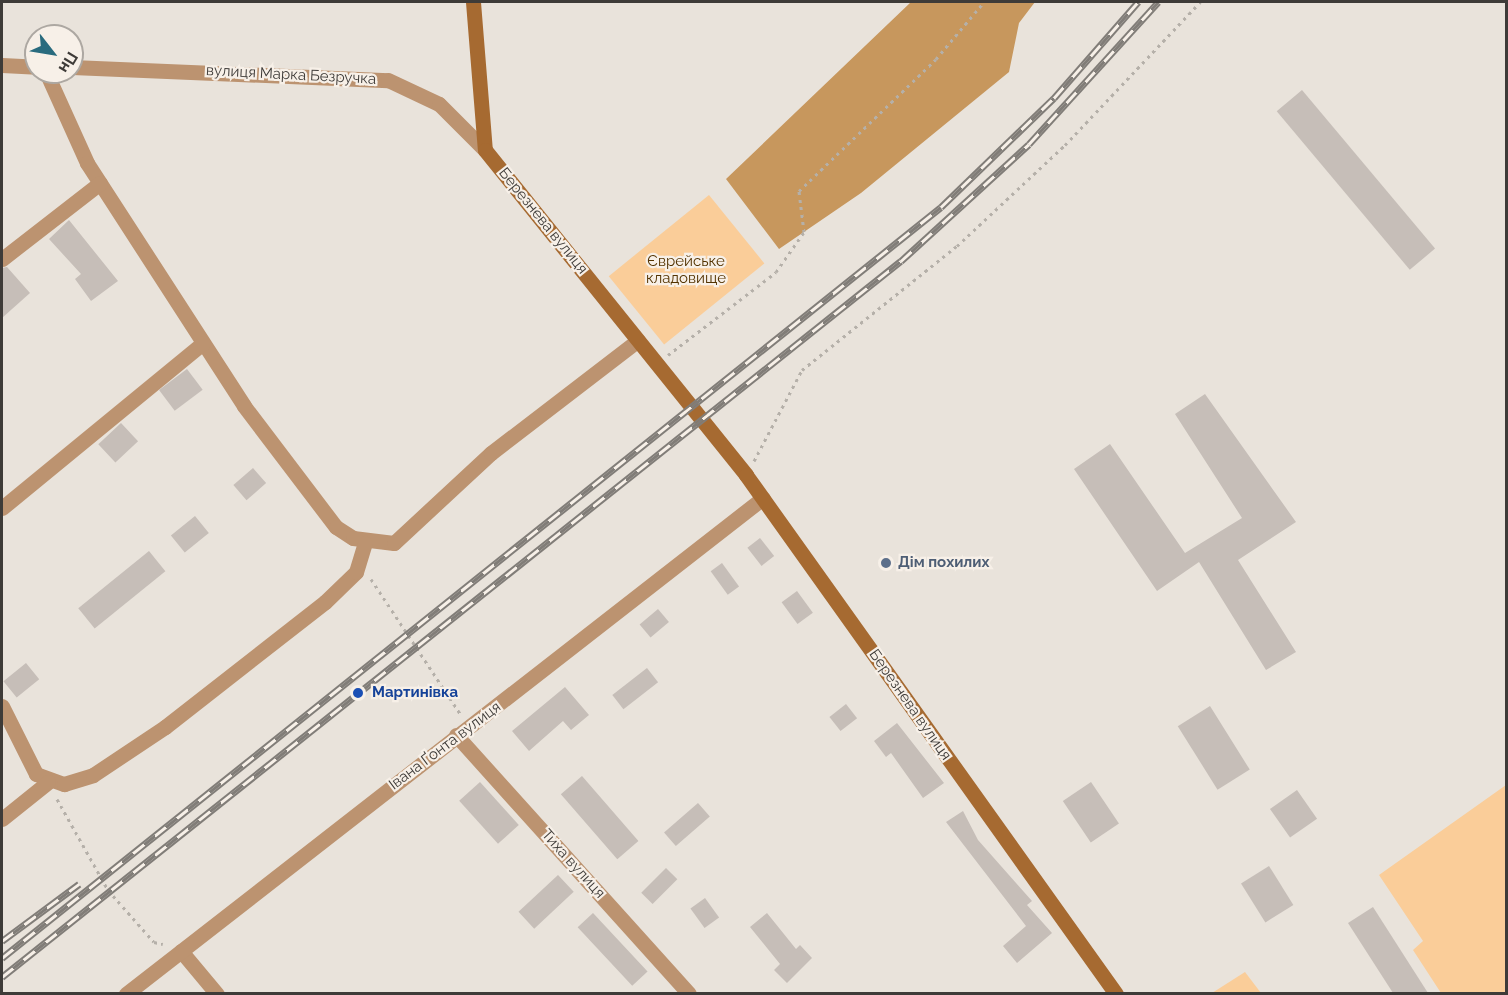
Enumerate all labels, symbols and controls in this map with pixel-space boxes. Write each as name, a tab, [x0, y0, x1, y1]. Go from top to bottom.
north arrow	[24, 24, 84, 84]
text: Пн	[55, 48, 82, 77]
street label: вулиця Марка Безручка	[205, 62, 377, 88]
street label: Березнева вулиця	[495, 164, 591, 278]
park label: Єврейське кладовище	[646, 252, 726, 287]
place label: Дiм похилих	[898, 554, 989, 572]
marker: Дiм похилих	[879, 556, 893, 570]
street label: Березнева вулиця	[865, 646, 955, 764]
marker: Мартинівка	[349, 684, 367, 702]
place label: Мартинівка	[372, 684, 458, 702]
street label: Івана Ґонта вулиця	[386, 698, 504, 794]
street label: Тиха вулиця	[537, 826, 609, 902]

